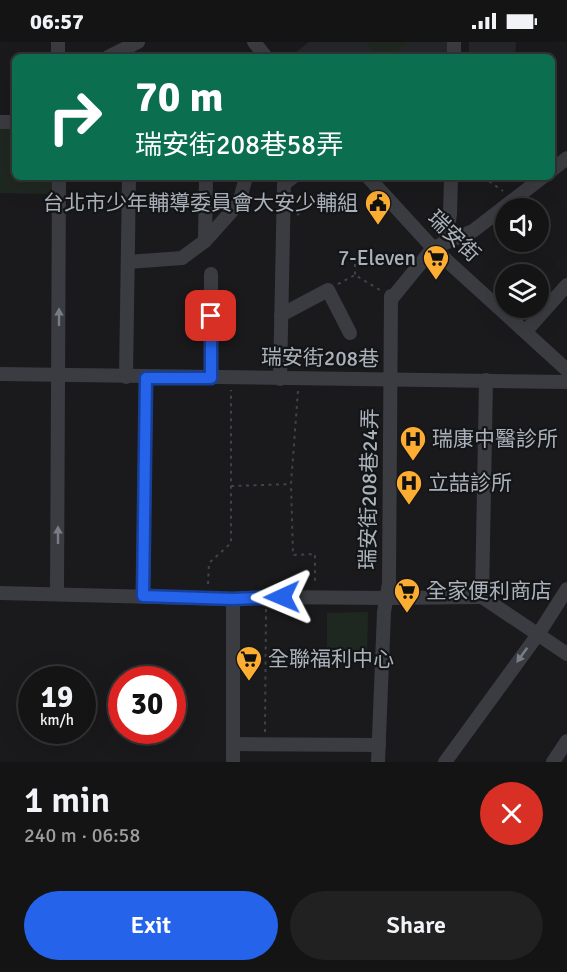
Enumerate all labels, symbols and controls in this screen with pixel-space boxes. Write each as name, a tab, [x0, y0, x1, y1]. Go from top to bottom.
text: 06:57	[30, 8, 84, 35]
text: 70 m	[135, 72, 224, 123]
icon: right	[36, 78, 114, 156]
text: 瑞安街208巷58弄	[135, 129, 343, 162]
public building icon: 台北市少年輔導委員會大安少輔組	[363, 188, 393, 226]
place label: 台北市少年輔導委員會大安少輔組	[43, 190, 358, 216]
map controls	[495, 198, 549, 318]
button: sound	[495, 198, 549, 252]
street label: 瑞安街	[422, 205, 486, 267]
supermarket icon: 7-Eleven	[421, 243, 451, 281]
place label: 7-Eleven	[338, 245, 416, 271]
button: layers	[495, 264, 549, 318]
pin	[185, 290, 236, 341]
icon: arrive	[194, 299, 227, 332]
one-way arrow	[54, 308, 64, 327]
street label: 瑞安街208巷	[261, 344, 379, 372]
street label: 瑞安街208巷24弄	[355, 408, 383, 570]
hospital icon: 瑞康中醫診所	[398, 424, 428, 462]
place label: 瑞康中醫診所	[432, 426, 558, 452]
hospital icon: 立喆診所	[394, 468, 424, 506]
place label: 立喆診所	[428, 470, 512, 496]
one-way arrow	[53, 526, 63, 545]
position arrow	[250, 565, 314, 629]
supermarket icon: 全家便利商店	[392, 576, 422, 614]
place label: 全家便利商店	[426, 578, 552, 604]
supermarket icon: 全聯福利中心	[234, 644, 264, 682]
place label: 全聯福利中心	[268, 646, 394, 672]
one-way arrow	[517, 648, 529, 663]
speed limit sign: 30	[108, 666, 186, 744]
text: 19	[41, 679, 73, 716]
text: km/h	[40, 711, 74, 729]
text: 1 min	[24, 778, 110, 823]
button: close	[480, 782, 543, 845]
text: 240 m · 06:58	[24, 823, 140, 848]
button: Exit	[24, 891, 278, 960]
button: Share	[290, 891, 543, 960]

